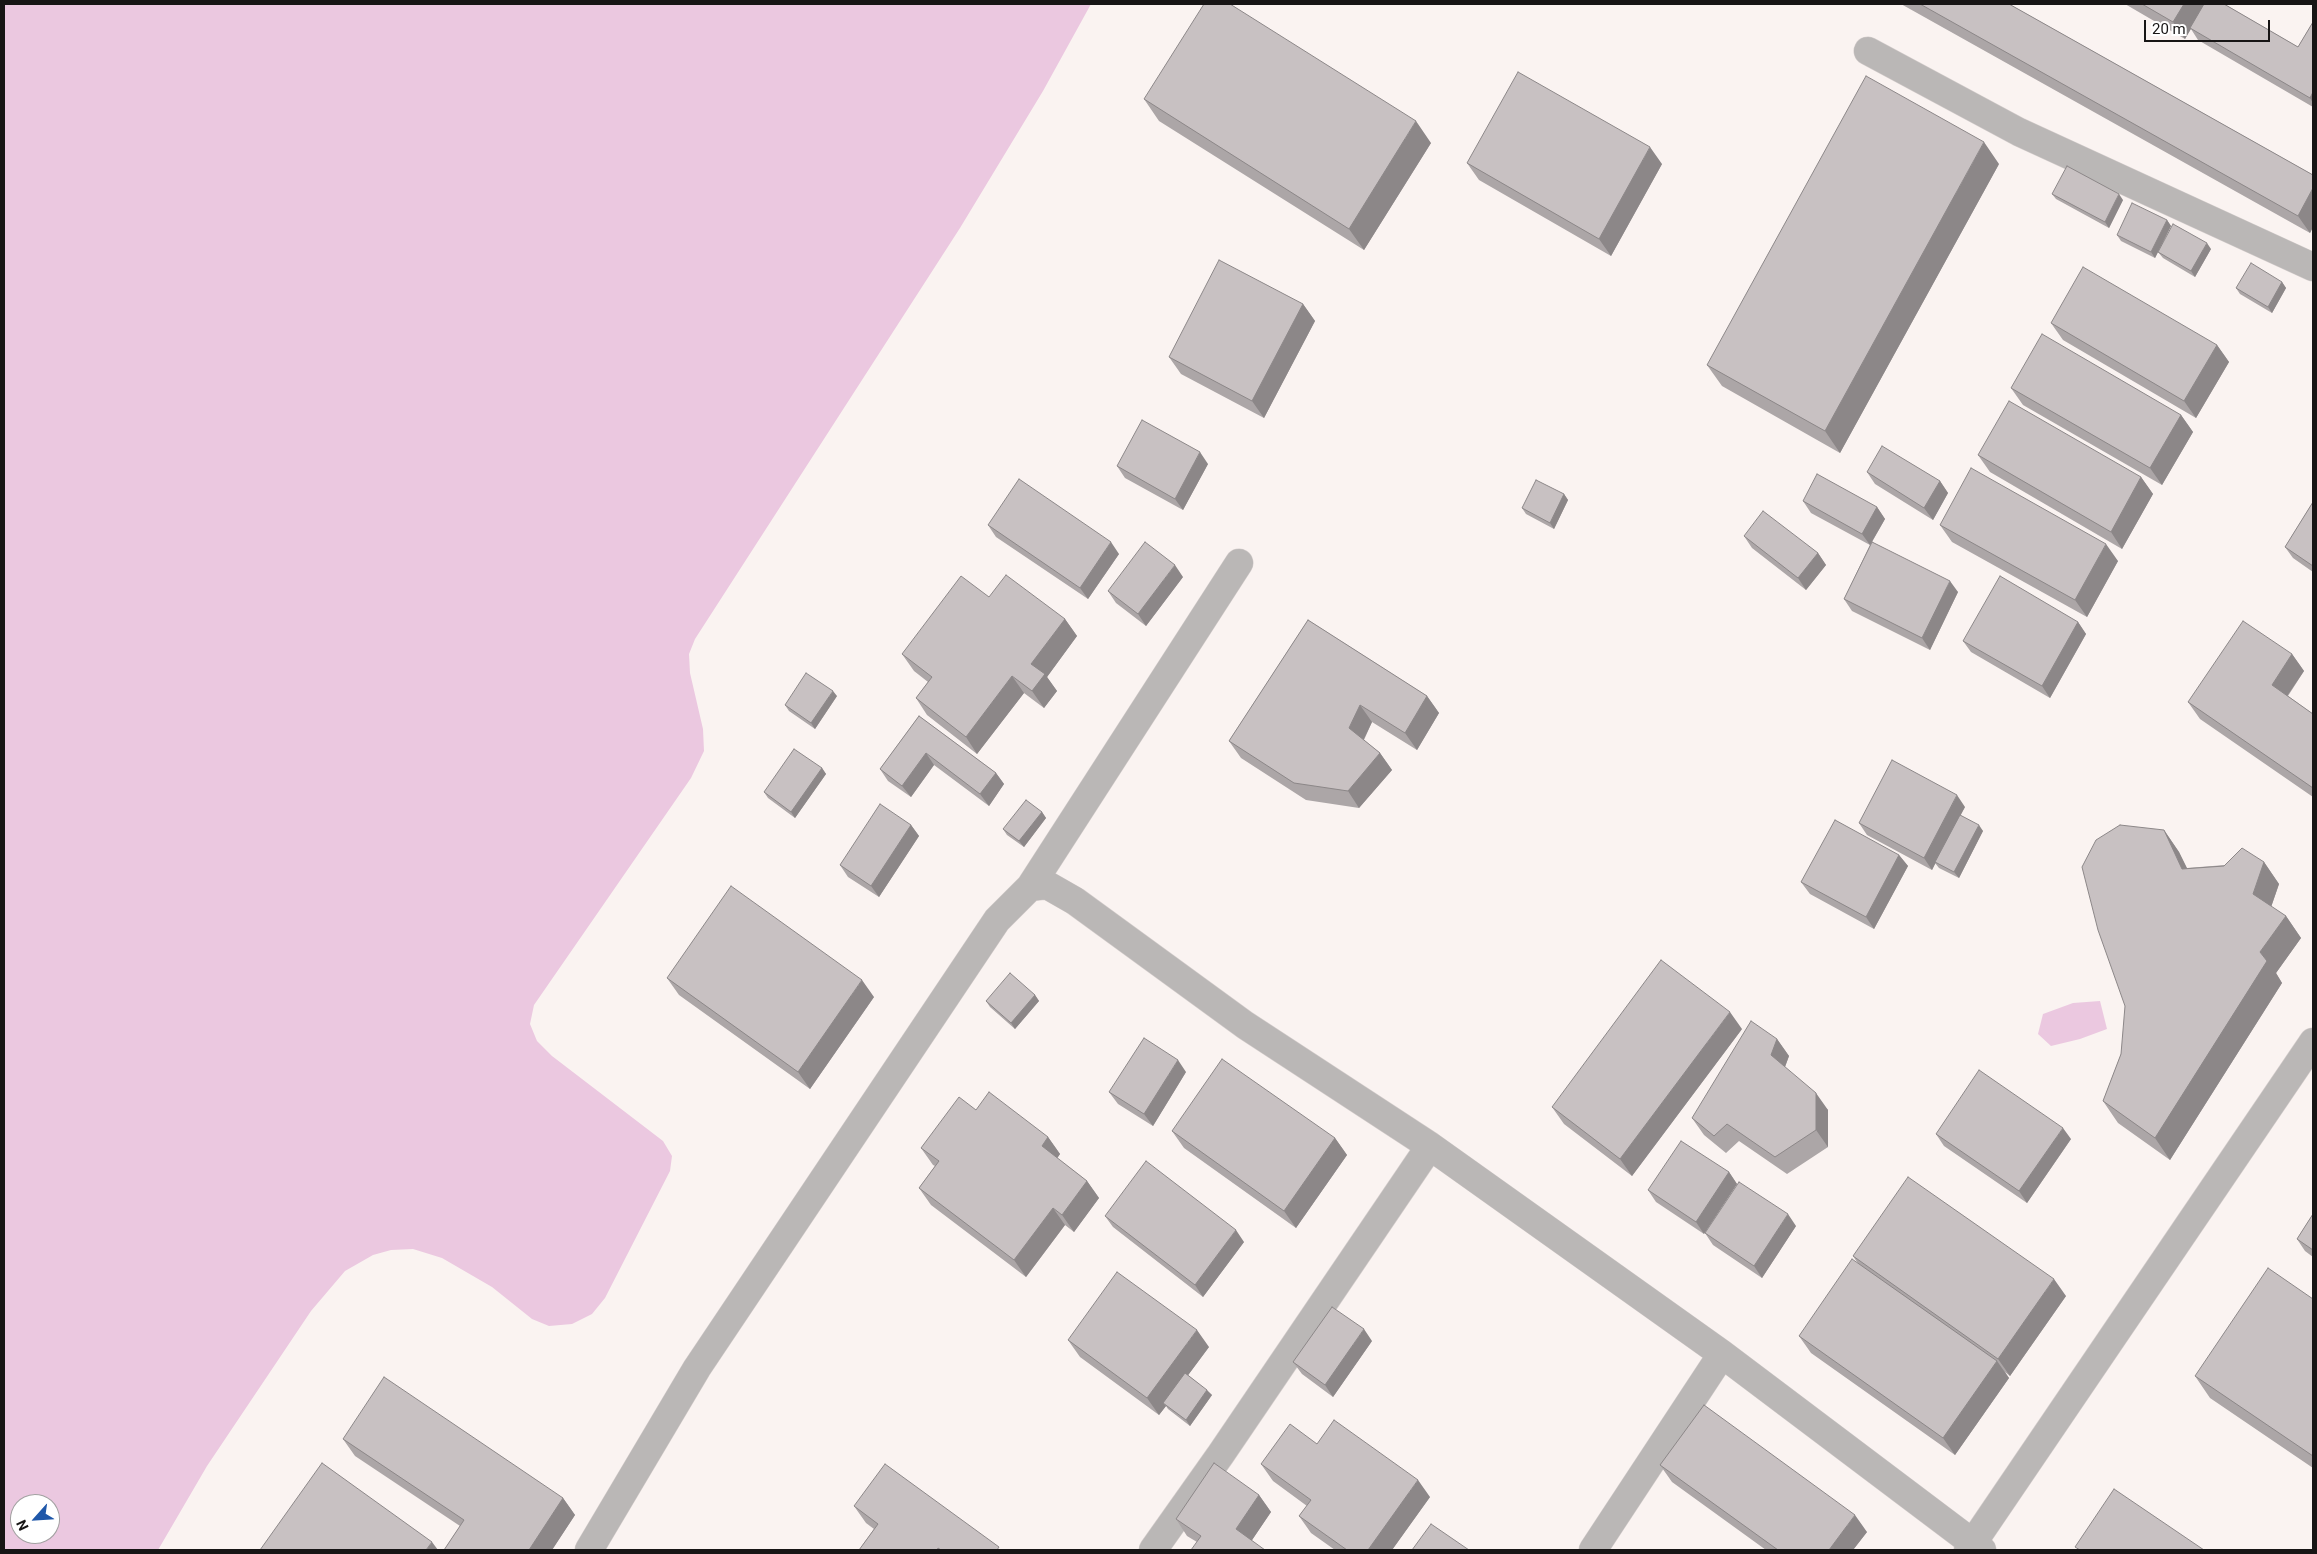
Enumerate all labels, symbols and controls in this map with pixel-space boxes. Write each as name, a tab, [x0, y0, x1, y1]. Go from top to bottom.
scale bar	[2147, 10, 2273, 42]
text: 20 m	[2152, 20, 2186, 38]
north arrow	[10, 1494, 60, 1544]
text: N	[13, 1517, 32, 1533]

